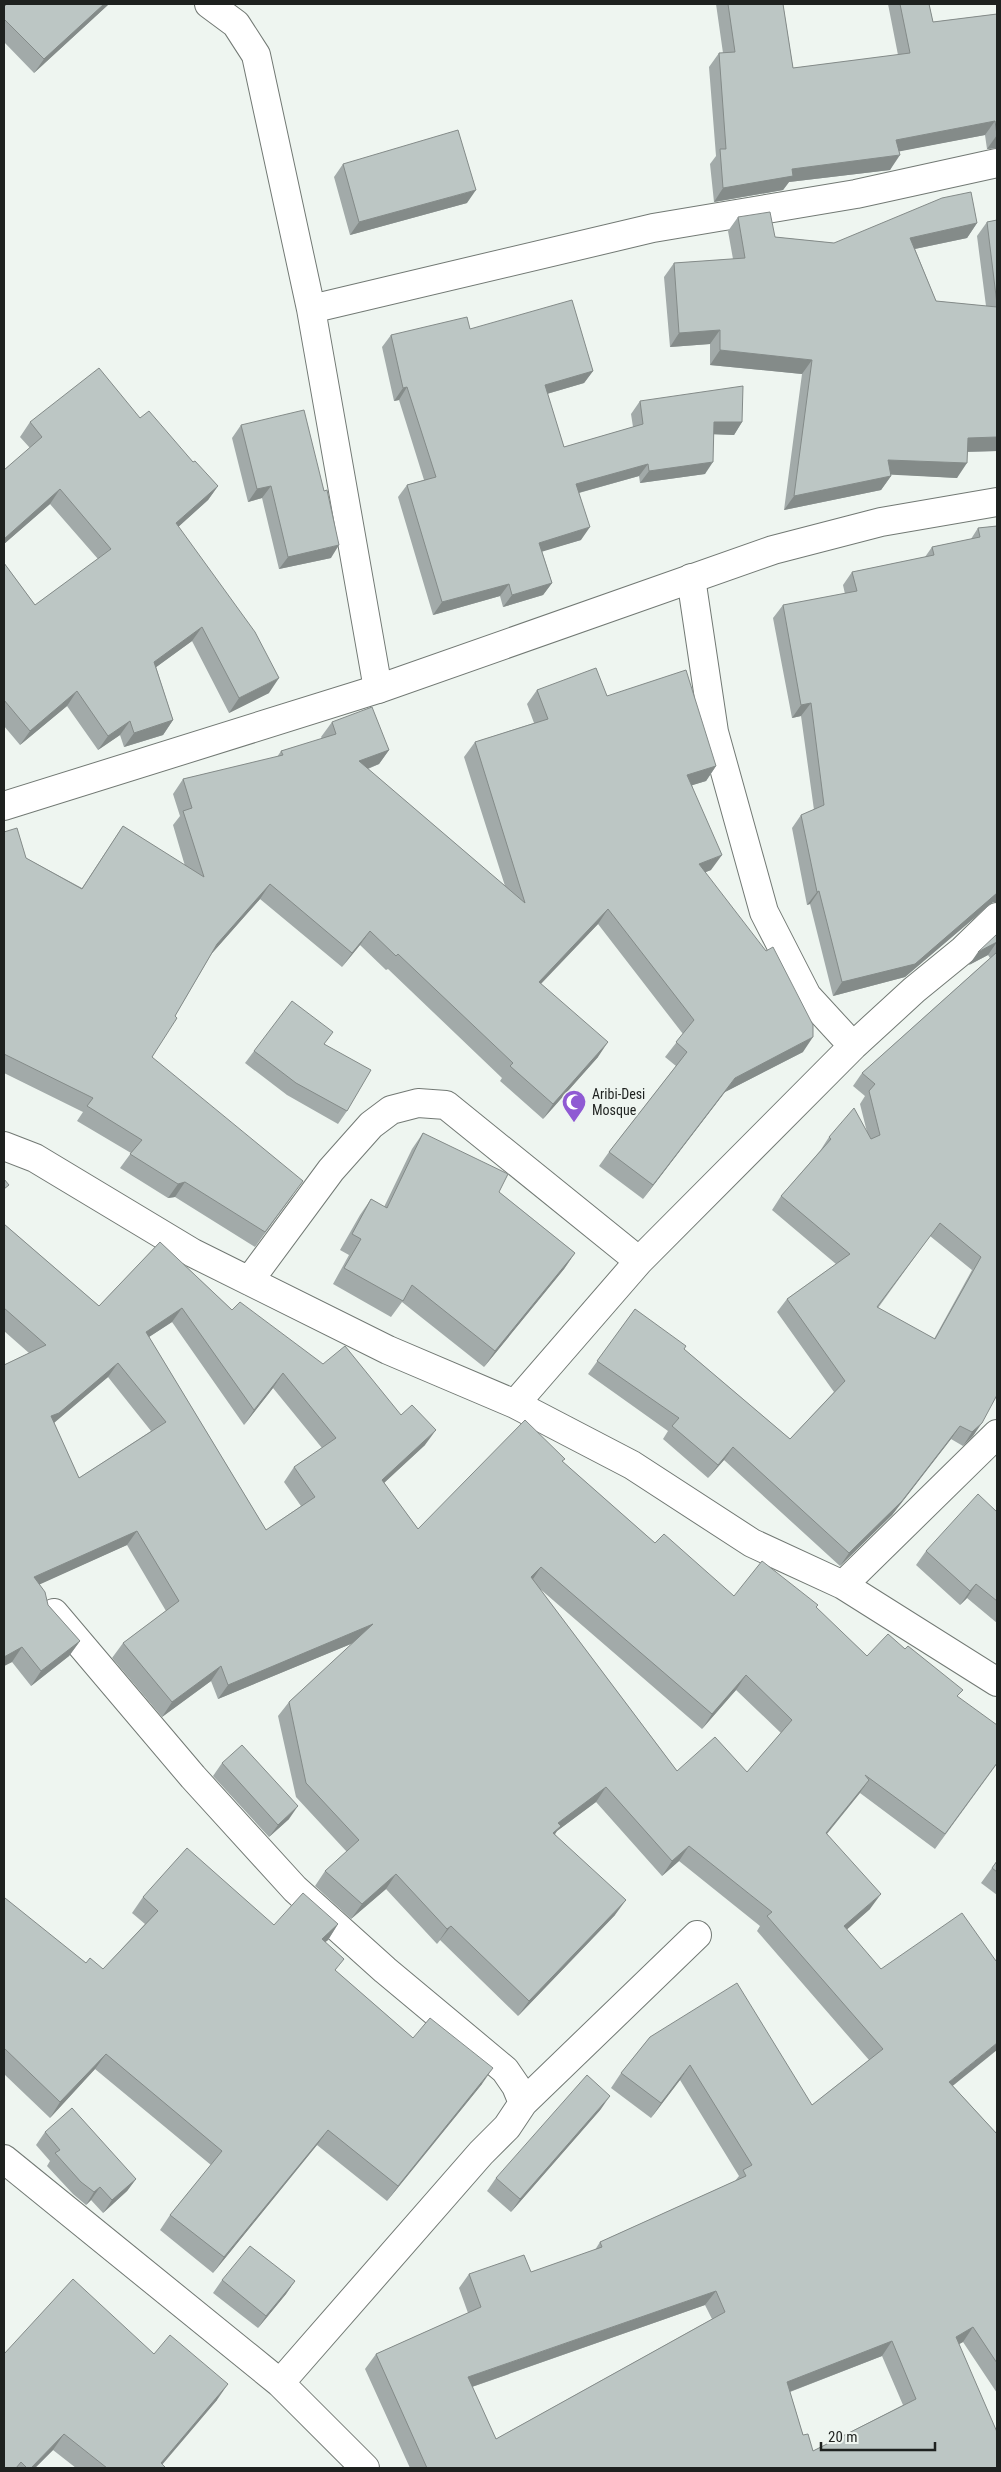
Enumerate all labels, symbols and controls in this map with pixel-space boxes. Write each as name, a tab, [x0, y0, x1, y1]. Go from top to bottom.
place label: Aribi-Desi Mosque	[592, 1086, 645, 1118]
mosque icon: Aribi-Desi Mosque	[561, 1089, 587, 1123]
scale bar	[821, 2420, 935, 2452]
text: 20 m	[828, 2428, 858, 2446]

